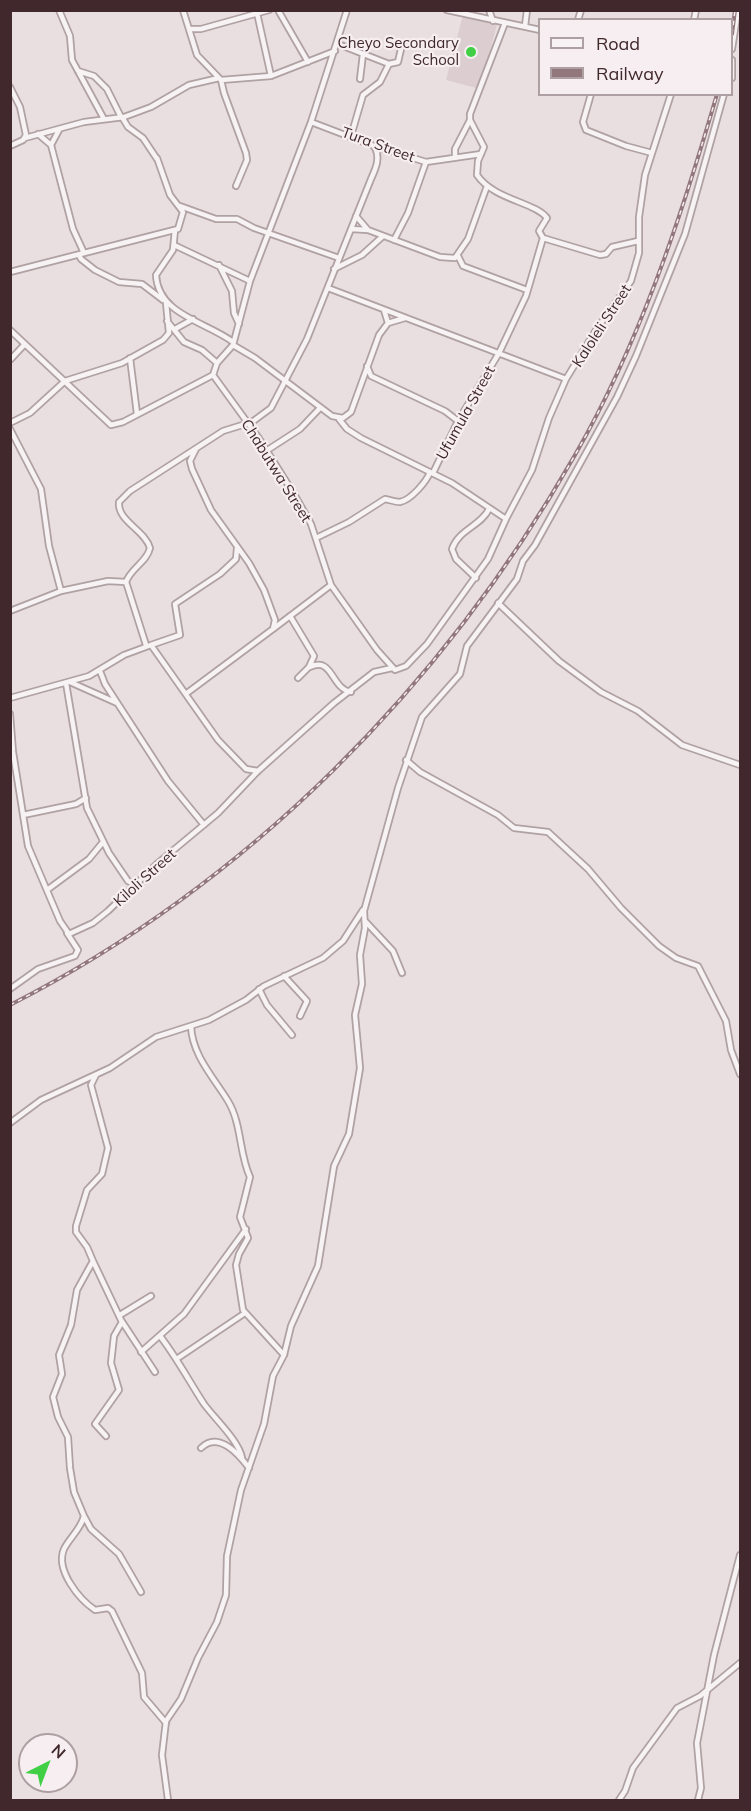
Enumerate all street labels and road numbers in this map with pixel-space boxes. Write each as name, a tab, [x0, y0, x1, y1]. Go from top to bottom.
street label: Tura Street	[339, 123, 417, 167]
street label: Kaloleli Street	[569, 281, 635, 371]
street label: Ufumula Street	[433, 363, 499, 463]
street label: Chabutwa Street	[237, 416, 315, 526]
street label: Kiloli Street	[110, 845, 180, 911]

